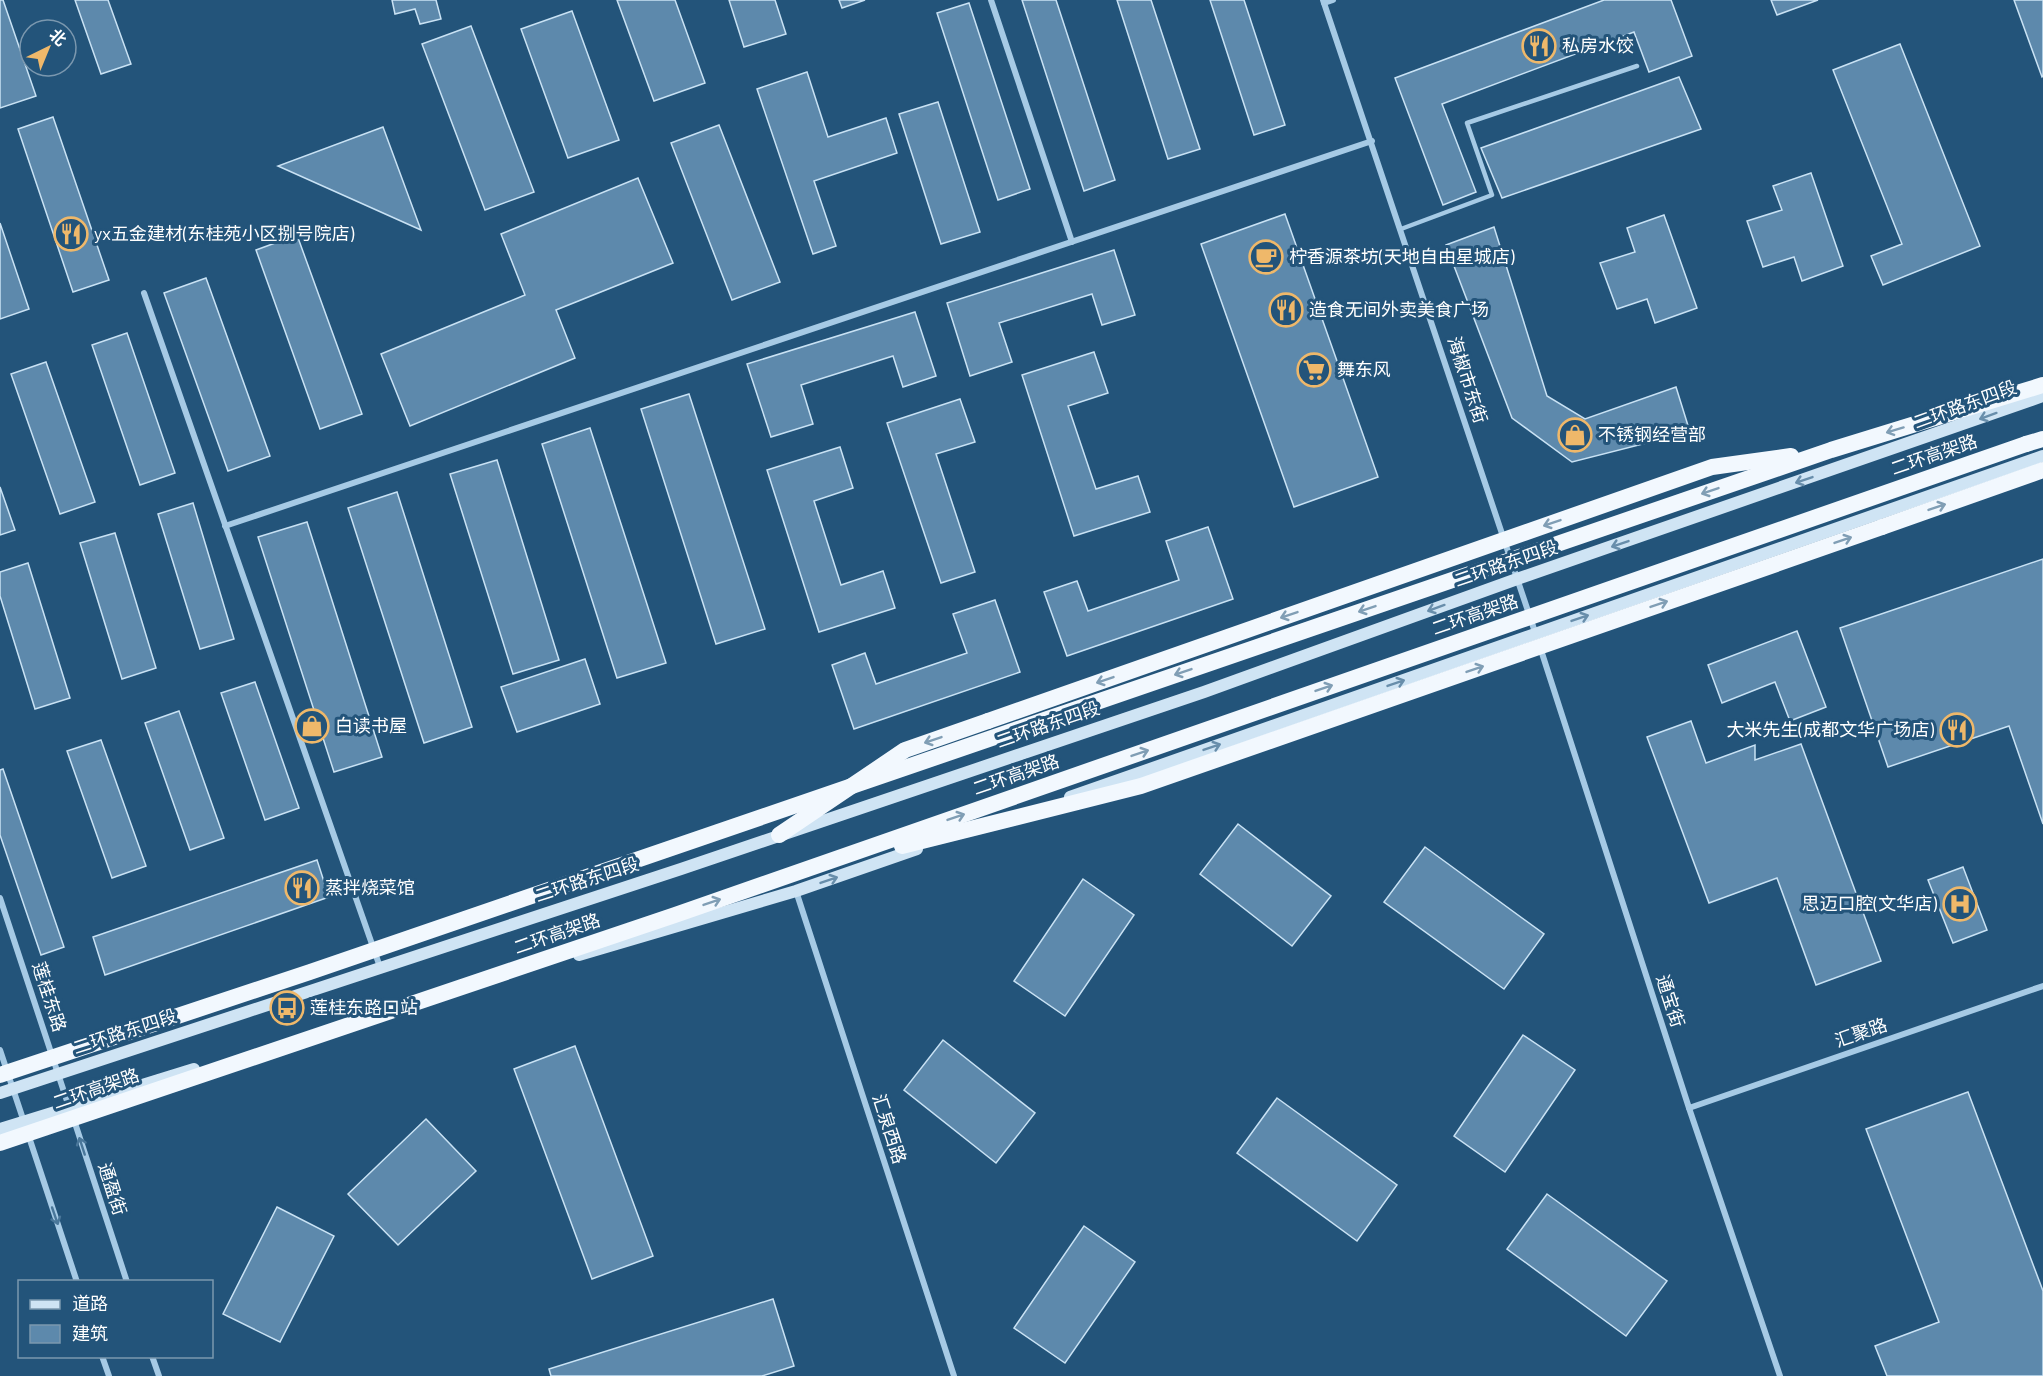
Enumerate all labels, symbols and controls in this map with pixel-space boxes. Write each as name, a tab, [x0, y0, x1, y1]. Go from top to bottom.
north arrow	[18, 18, 78, 78]
text: 北	[46, 24, 71, 49]
restaurant icon: 私房水饺	[1521, 28, 1557, 64]
place label: 私房水饺	[1562, 34, 1634, 56]
restaurant icon: yx五金建材(东桂苑小区捌号院店)	[53, 216, 89, 252]
place label: yx五金建材(东桂苑小区捌号院店)	[94, 222, 355, 244]
cafe icon: 柠香源茶坊(天地自由星城店)	[1248, 239, 1284, 275]
place label: 柠香源茶坊(天地自由星城店)	[1289, 245, 1515, 267]
restaurant icon: 造食无间外卖美食广场	[1268, 292, 1304, 328]
place label: 造食无间外卖美食广场	[1309, 298, 1489, 320]
street label: 海椒市东街	[1444, 333, 1492, 426]
supermarket icon: 舞东风	[1296, 352, 1332, 388]
place label: 舞东风	[1337, 358, 1391, 380]
street label: 二环路东四段	[1910, 375, 2019, 433]
one-way arrow	[1979, 411, 1998, 422]
shop icon: 不锈钢经营部	[1557, 417, 1593, 453]
place label: 不锈钢经营部	[1598, 423, 1706, 445]
one-way arrow	[1886, 425, 1905, 436]
street label: 二环高架路	[1888, 429, 1980, 479]
one-way arrow	[1795, 475, 1814, 486]
one-way arrow	[1701, 487, 1720, 498]
one-way arrow	[1927, 501, 1946, 512]
one-way arrow	[1543, 518, 1562, 529]
one-way arrow	[1834, 534, 1852, 545]
street label: 二环路东四段	[1451, 535, 1560, 591]
one-way arrow	[1611, 539, 1629, 550]
street label: 二环高架路	[1429, 589, 1521, 639]
one-way arrow	[1649, 598, 1668, 609]
one-way arrow	[1358, 604, 1377, 615]
one-way arrow	[1427, 604, 1445, 615]
one-way arrow	[1280, 611, 1299, 622]
one-way arrow	[1570, 612, 1589, 623]
one-way arrow	[1465, 662, 1484, 673]
one-way arrow	[1174, 668, 1192, 679]
one-way arrow	[1096, 675, 1115, 686]
one-way arrow	[1386, 676, 1405, 687]
one-way arrow	[1314, 682, 1333, 693]
street label: 二环路东四段	[993, 696, 1102, 752]
shop icon: 白读书屋	[294, 708, 330, 744]
restaurant icon: 大米先生(成都文华广场店)	[1939, 712, 1975, 748]
place label: 白读书屋	[335, 714, 407, 736]
place label: 大米先生(成都文华广场店)	[1727, 718, 1934, 740]
one-way arrow	[924, 736, 942, 747]
one-way arrow	[1202, 741, 1221, 752]
one-way arrow	[1130, 746, 1149, 757]
street label: 二环高架路	[970, 749, 1062, 799]
one-way arrow	[946, 810, 964, 821]
street label: 二环路东四段	[532, 852, 641, 906]
restaurant icon: 蒸拌烧菜馆	[284, 870, 320, 906]
one-way arrow	[820, 873, 838, 884]
place label: 蒸拌烧菜馆	[325, 876, 415, 898]
hospital icon: 思迈口腔(文华店)	[1942, 886, 1978, 922]
place label: 思迈口腔(文华店)	[1802, 892, 1937, 914]
one-way arrow	[702, 895, 721, 906]
street label: 二环高架路	[511, 908, 603, 958]
street label: 莲桂东路	[28, 959, 72, 1034]
street label: 通宝街	[1652, 972, 1690, 1030]
bus stop icon: 莲桂东路口站	[269, 990, 305, 1026]
place label: 莲桂东路口站	[310, 996, 418, 1018]
street label: 二环路东四段	[70, 1004, 179, 1058]
street label: 汇聚路	[1832, 1013, 1890, 1051]
street label: 二环高架路	[50, 1063, 142, 1113]
street label: 汇泉西路	[868, 1091, 912, 1166]
one-way arrow	[76, 1137, 87, 1156]
street label: 通盈街	[94, 1160, 132, 1218]
one-way arrow	[51, 1207, 62, 1225]
legend	[18, 1280, 213, 1358]
text: 道路	[72, 1292, 108, 1314]
text: 建筑	[72, 1322, 108, 1344]

